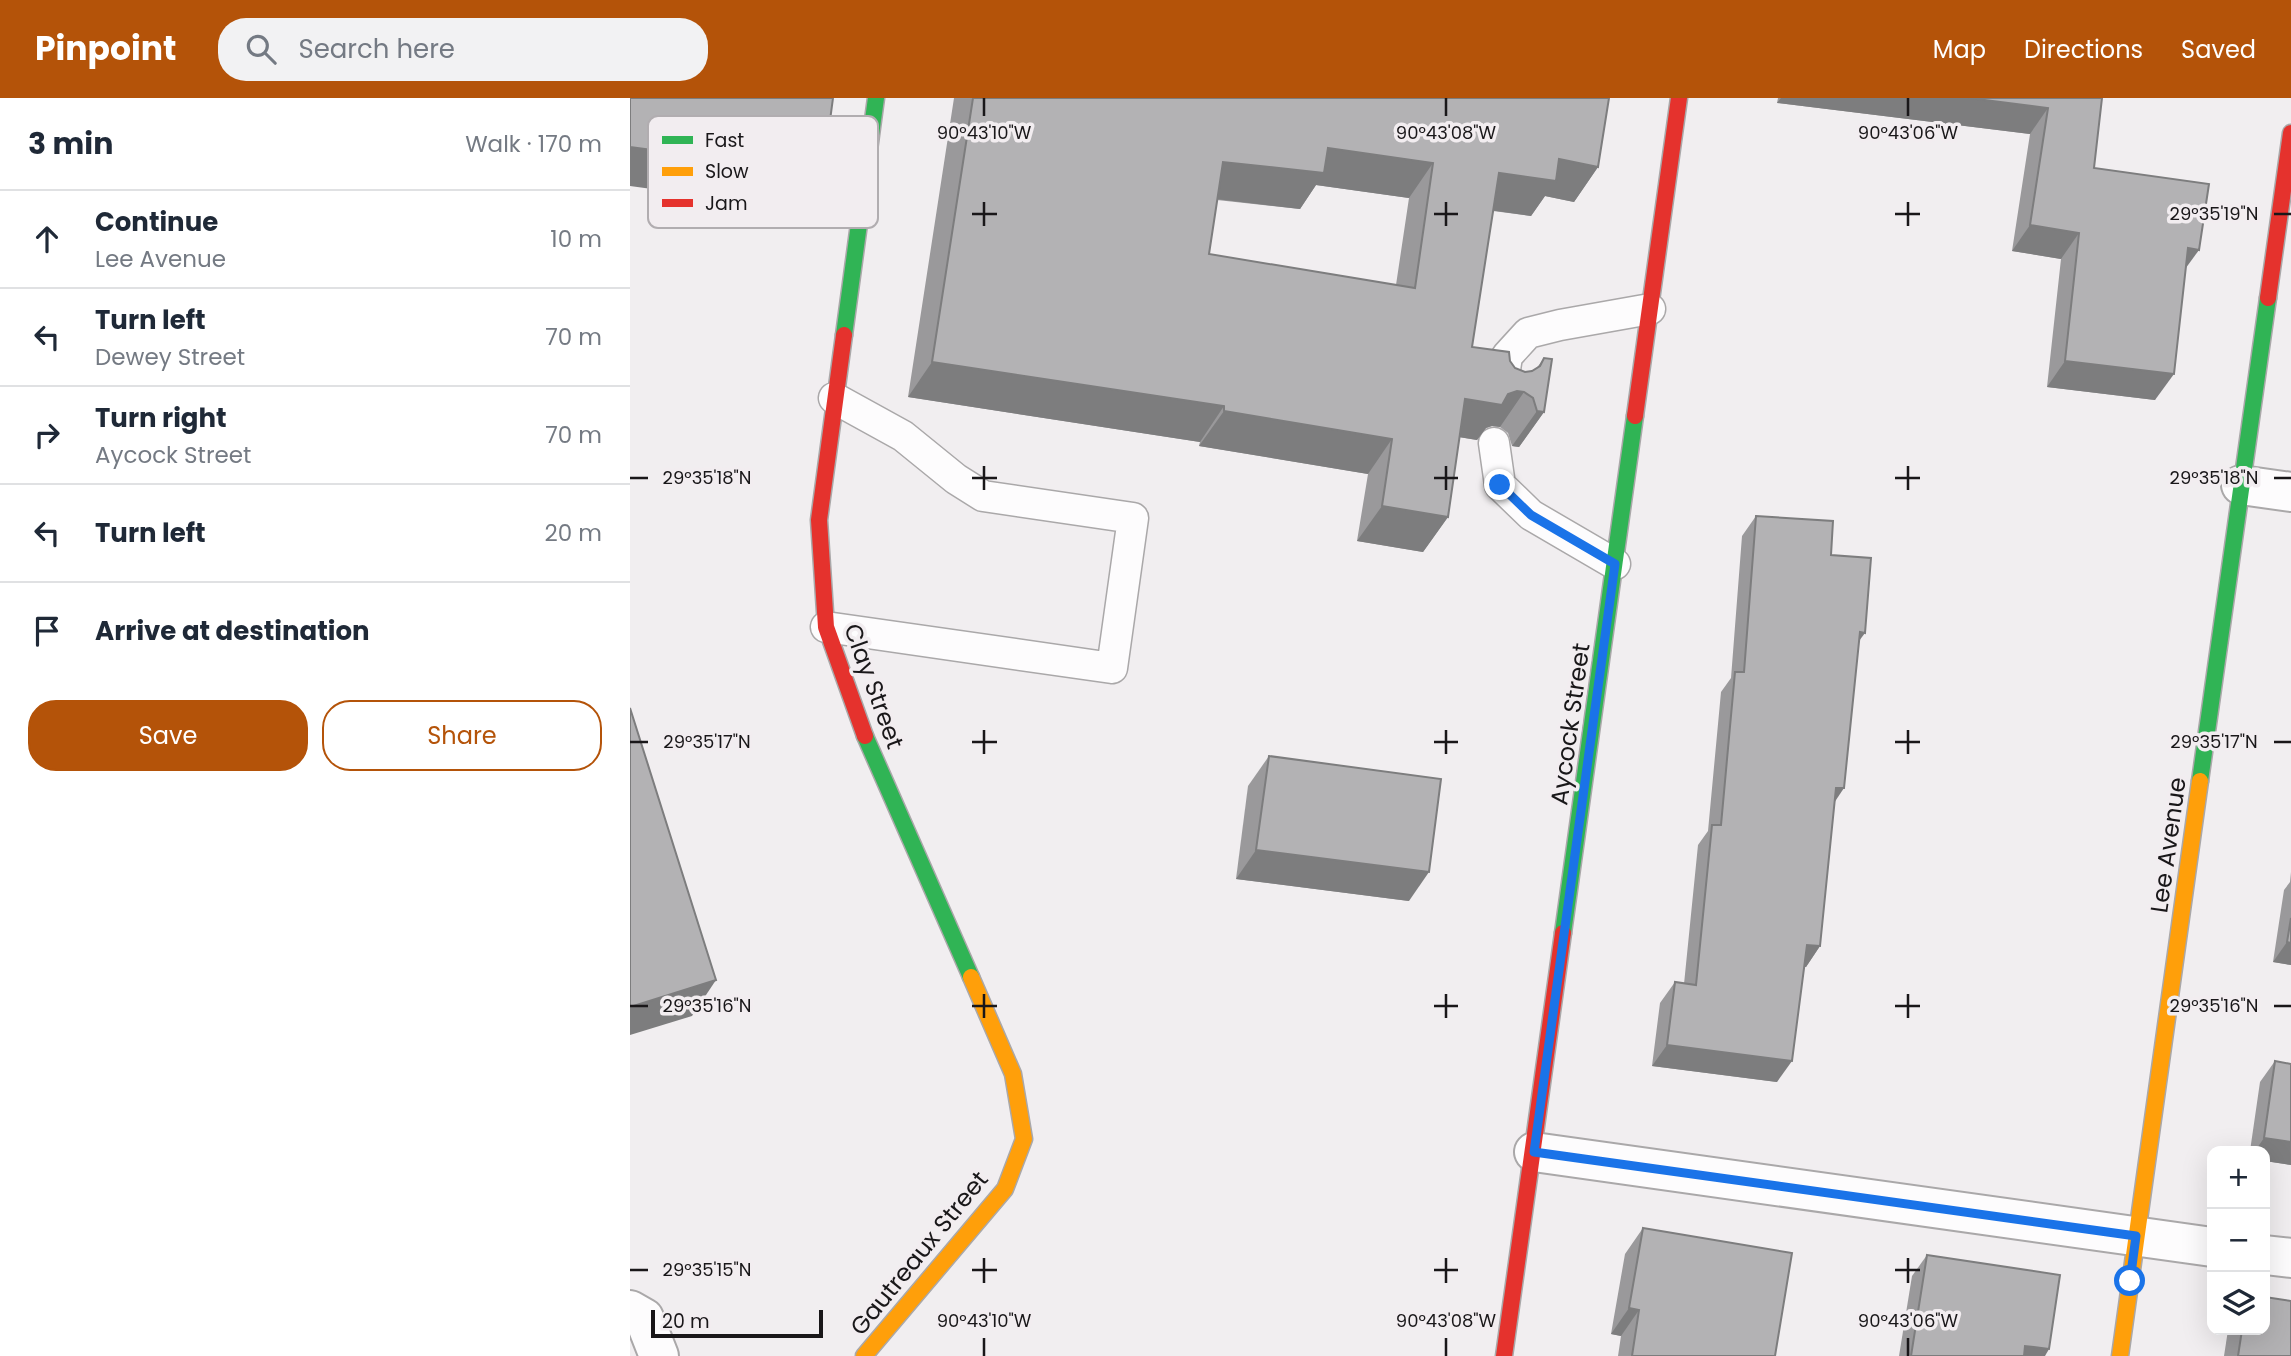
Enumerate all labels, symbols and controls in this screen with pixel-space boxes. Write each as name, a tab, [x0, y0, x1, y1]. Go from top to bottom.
search box	[218, 18, 708, 81]
text: Pinpoint	[35, 25, 176, 72]
icon: search	[242, 30, 280, 68]
text: Search here	[298, 31, 455, 67]
text: Map	[1933, 33, 1986, 66]
text: Directions	[2024, 33, 2143, 66]
text: Saved	[2181, 33, 2256, 66]
legend	[648, 116, 878, 228]
text: 90°43'10"W	[937, 120, 1032, 145]
text: 90°43'08"W	[1396, 120, 1497, 145]
text: 90°43'06"W	[1858, 120, 1959, 145]
text: 3 min	[28, 122, 113, 165]
text: Fast	[705, 127, 744, 154]
text: Walk · 170 m	[465, 128, 602, 160]
text: Slow	[705, 158, 749, 185]
text: Jam	[705, 190, 747, 217]
text: 29°35'19"N	[2170, 201, 2258, 226]
text: Continue	[95, 204, 218, 240]
icon: ahead	[28, 220, 66, 258]
text: 10 m	[550, 223, 602, 255]
text: Lee Avenue	[95, 243, 226, 275]
text: Turn left	[95, 302, 206, 338]
icon: left	[28, 318, 66, 356]
text: 70 m	[545, 321, 602, 353]
text: Dewey Street	[95, 341, 245, 373]
text: Turn right	[95, 400, 227, 436]
icon: right	[28, 416, 66, 454]
text: 70 m	[545, 419, 602, 451]
text: Aycock Street	[95, 439, 251, 471]
text: 29°35'18"N	[663, 465, 751, 490]
text: 29°35'18"N	[2170, 465, 2258, 490]
route end	[1484, 469, 1515, 500]
icon: left	[28, 514, 66, 552]
text: Turn left	[95, 515, 206, 551]
text: 20 m	[544, 517, 602, 549]
icon: arrive	[28, 612, 66, 650]
text: Arrive at destination	[95, 613, 370, 649]
street label: Clay Street	[836, 619, 912, 753]
street label: Aycock Street	[1542, 641, 1598, 807]
button: Save	[28, 700, 308, 771]
button: Share	[322, 700, 602, 771]
text: 29°35'17"N	[663, 729, 751, 754]
text: 29°35'17"N	[2170, 729, 2258, 754]
street label: Lee Avenue	[2142, 775, 2194, 915]
text: 29°35'16"N	[663, 993, 751, 1018]
text: 29°35'16"N	[2170, 993, 2258, 1018]
map controls	[2207, 1146, 2270, 1335]
button: +	[2207, 1146, 2270, 1209]
street label: Gautreaux Street	[842, 1164, 996, 1342]
button: −	[2207, 1209, 2270, 1272]
text: 29°35'15"N	[663, 1257, 751, 1282]
route start	[2114, 1265, 2145, 1296]
button: layers	[2207, 1272, 2270, 1335]
scale bar	[651, 1307, 822, 1339]
text: 20 m	[662, 1308, 710, 1335]
text: 90°43'10"W	[937, 1308, 1032, 1333]
text: 90°43'08"W	[1396, 1308, 1497, 1333]
text: 90°43'06"W	[1858, 1308, 1959, 1333]

